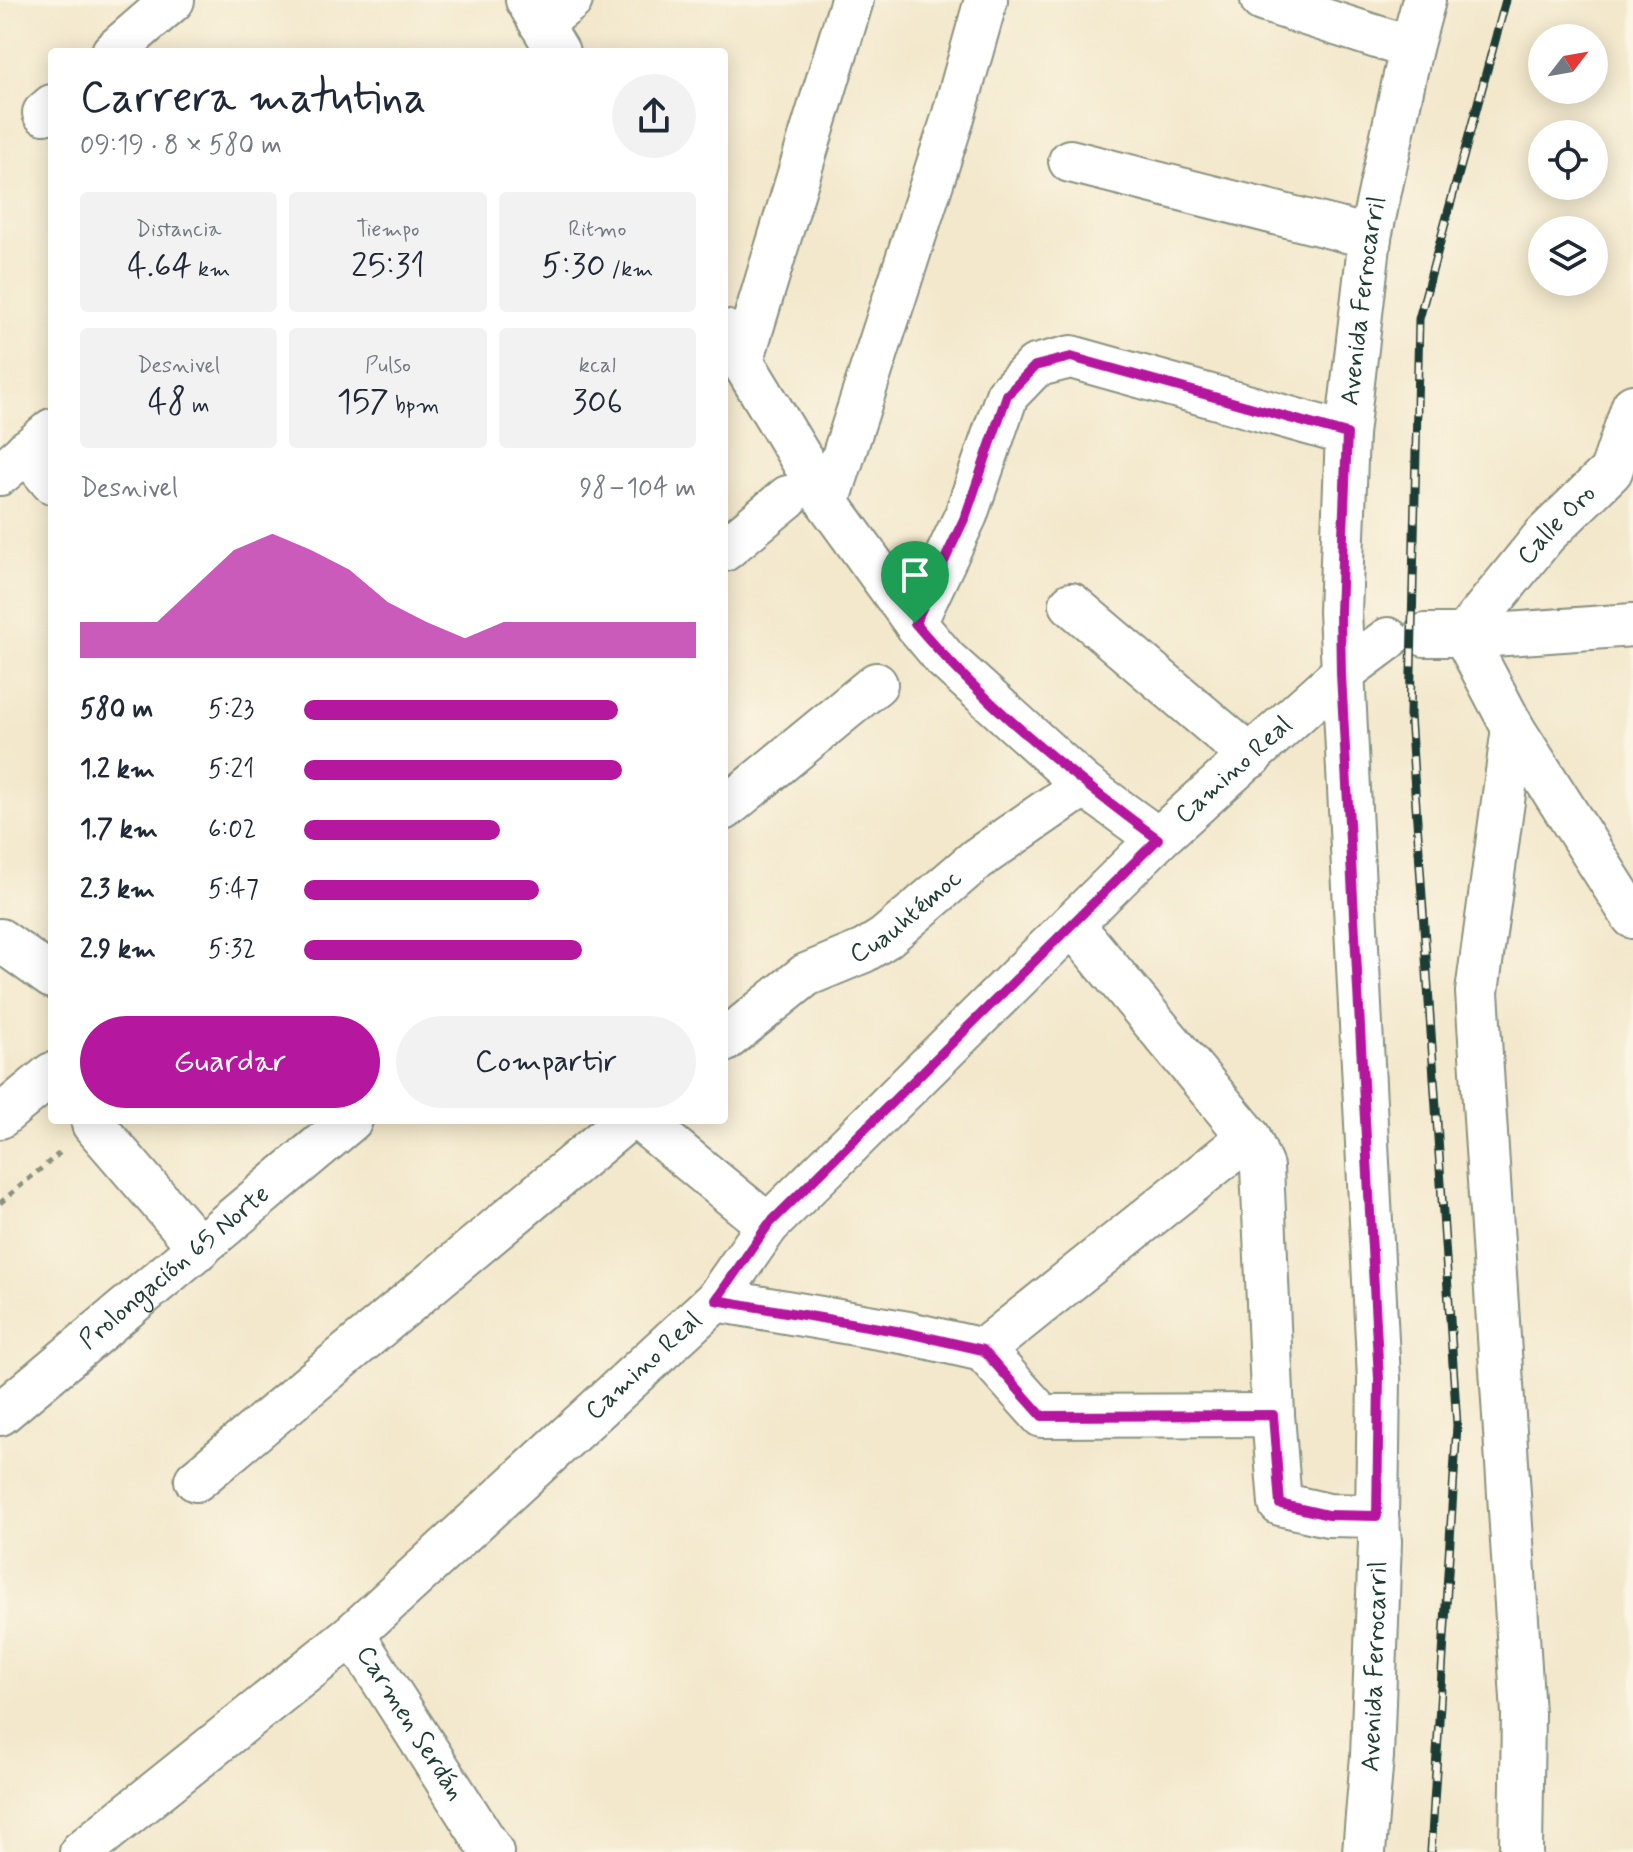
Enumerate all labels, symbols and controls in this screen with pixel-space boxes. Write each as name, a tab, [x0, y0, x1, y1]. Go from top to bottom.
north arrow	[1528, 24, 1608, 104]
map controls	[1528, 24, 1608, 296]
text: Carrera matutina	[80, 70, 426, 128]
button: share	[612, 74, 696, 158]
button: locate	[1528, 120, 1608, 200]
text: 09:19 · 8 × 580 m	[80, 129, 282, 163]
street label: Avenida Ferrocarril	[1333, 193, 1395, 407]
text: Distancia	[136, 216, 222, 244]
text: Tiempo	[356, 216, 420, 244]
text: Ritmo	[568, 216, 626, 244]
button: layers	[1528, 216, 1608, 296]
text: 4.64	[127, 244, 192, 289]
text: 25:31	[351, 244, 425, 289]
text: 5:30	[541, 244, 606, 289]
text: km	[192, 256, 230, 284]
text: /km	[606, 256, 653, 284]
text: Desnivel	[137, 352, 220, 380]
text: Pulso	[365, 352, 411, 380]
text: kcal	[579, 352, 616, 380]
text: 48	[148, 380, 186, 425]
text: 157	[337, 380, 389, 425]
text: 306	[572, 380, 623, 425]
text: m	[186, 392, 210, 420]
text: bpm	[389, 392, 439, 420]
text: Desnivel	[80, 472, 178, 506]
text: 98–104 m	[579, 472, 696, 506]
street label: Calle Oro	[1510, 477, 1604, 573]
pin	[881, 541, 949, 623]
icon: arrive	[893, 553, 937, 597]
text: 580 m	[80, 693, 153, 727]
text: 5:23	[208, 693, 254, 727]
street label: Camino Real	[1168, 709, 1300, 832]
text: 1.2 km	[80, 753, 155, 787]
text: 5:21	[208, 753, 254, 787]
text: 1.7 km	[80, 813, 158, 847]
text: 6:02	[208, 813, 257, 847]
street label: Cuauhtémoc	[845, 862, 970, 972]
text: 2.3 km	[80, 873, 155, 907]
text: 5:47	[208, 873, 259, 907]
text: 2.9 km	[80, 933, 156, 967]
text: 5:32	[208, 933, 256, 967]
button: Guardar	[80, 1016, 380, 1108]
button: Compartir	[396, 1016, 696, 1108]
street label: Prolongación 65 Norte	[72, 1178, 277, 1357]
street label: Camino Real	[579, 1304, 709, 1428]
street label: Avenida Ferrocarril	[1354, 1560, 1396, 1773]
street label: Carmen Serdán	[348, 1639, 472, 1807]

